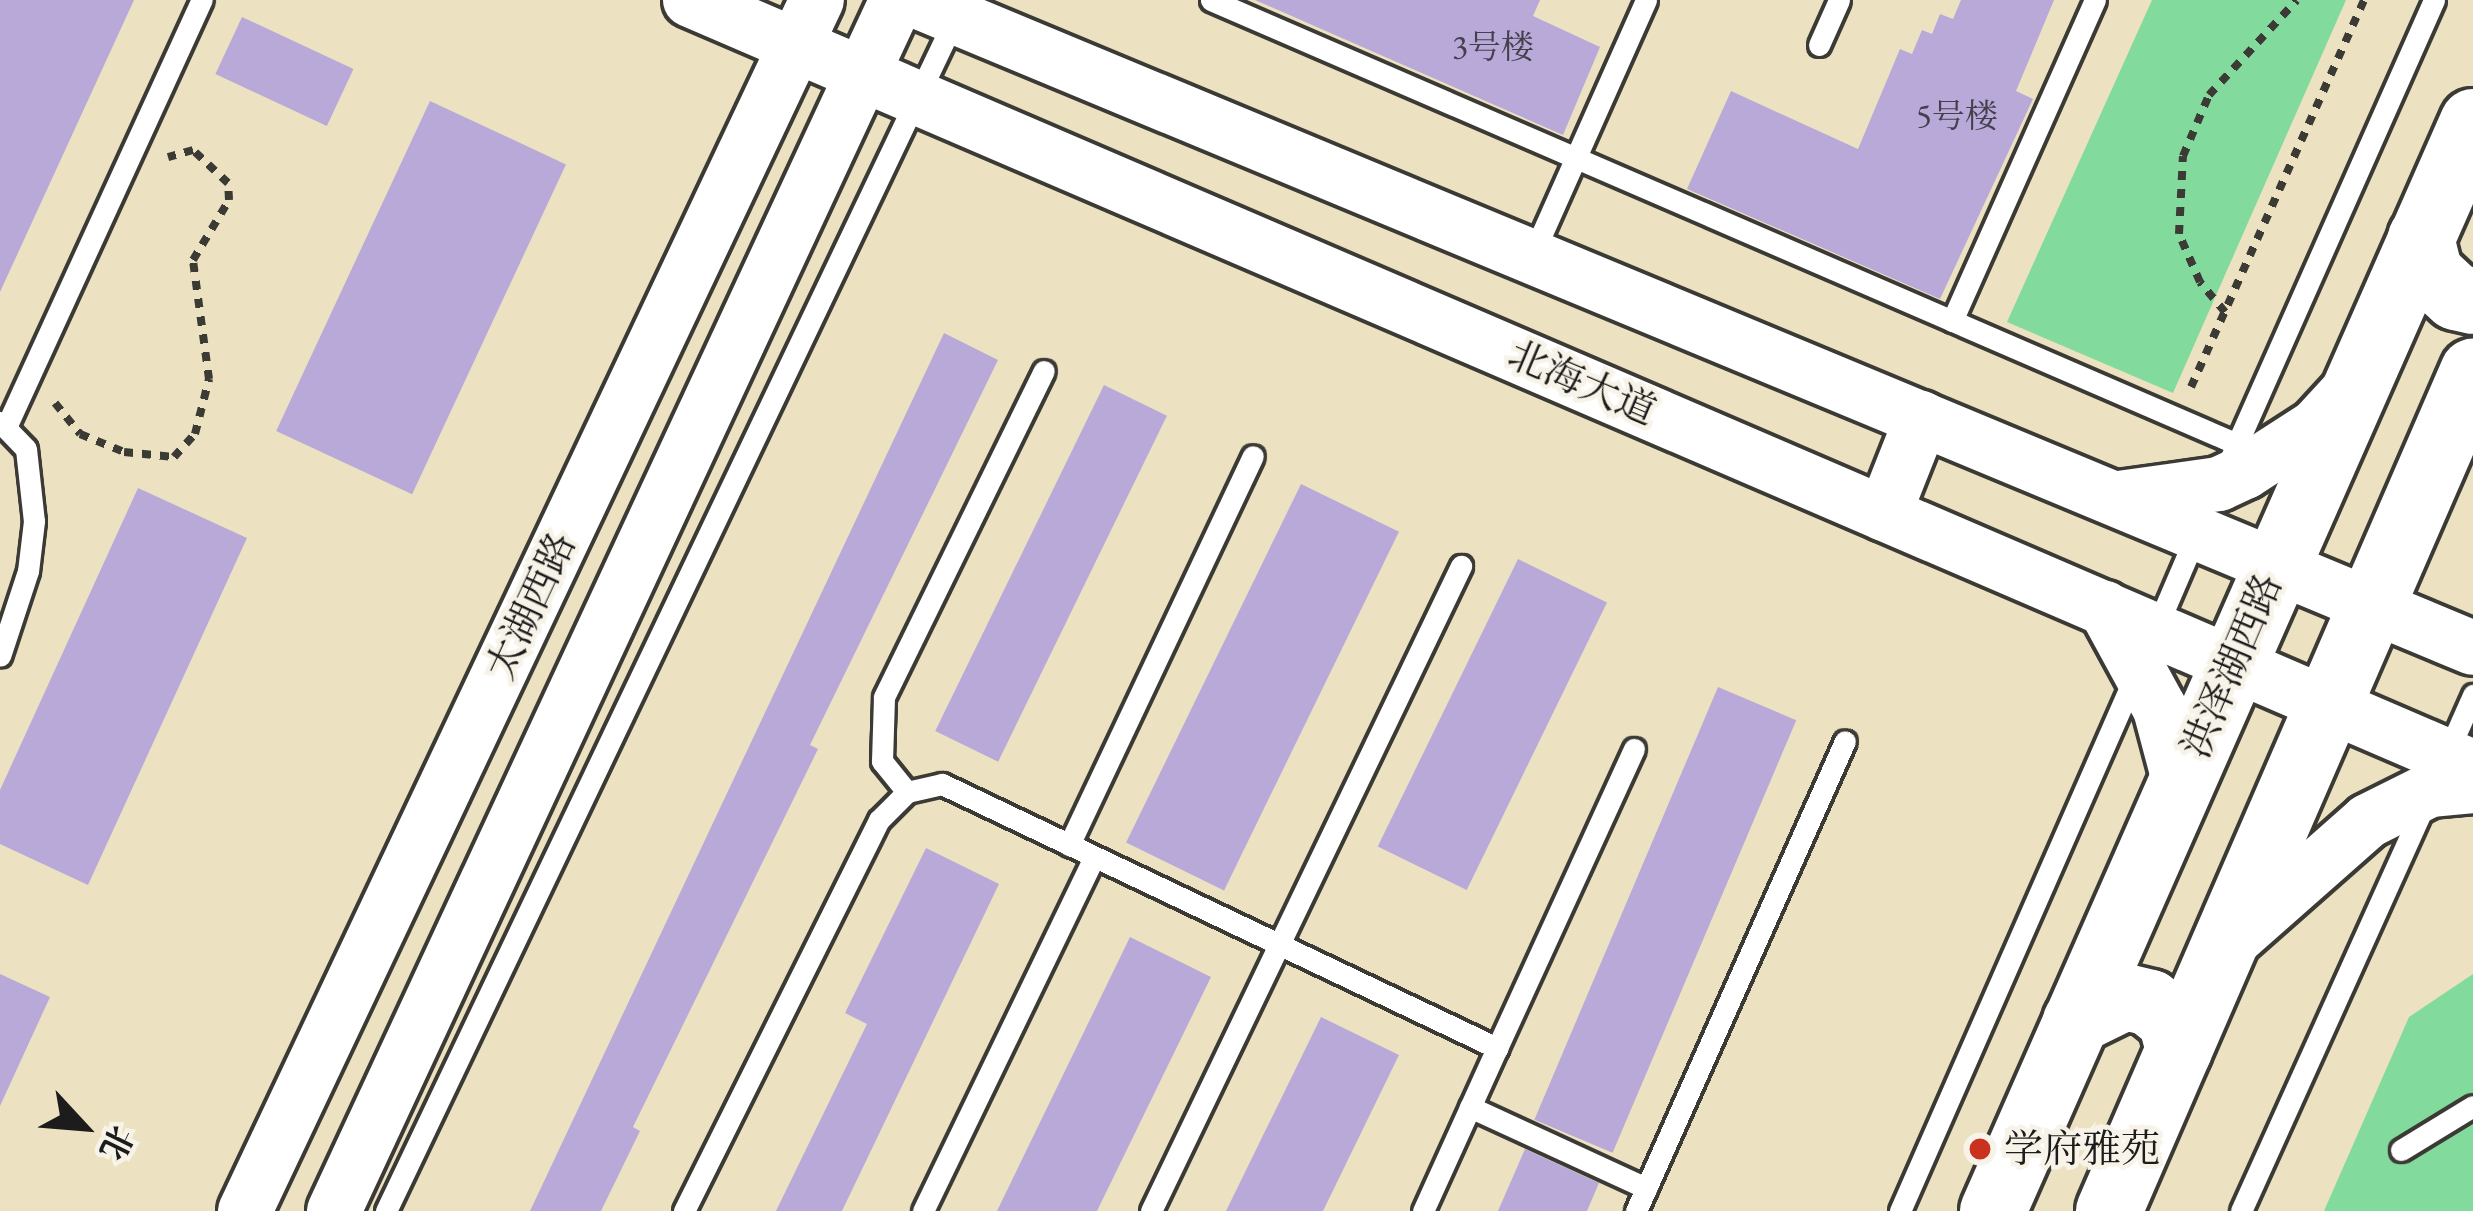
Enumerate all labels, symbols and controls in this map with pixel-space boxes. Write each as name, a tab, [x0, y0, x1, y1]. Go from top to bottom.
house number: 3号楼	[1452, 27, 1534, 67]
house number: 5号楼	[1916, 96, 1998, 136]
street label: 北海大道	[1501, 331, 1663, 435]
street label: 太湖西路	[477, 525, 585, 687]
street label: 洪泽湖西路	[2172, 567, 2292, 765]
north arrow	[24, 1067, 144, 1187]
text: 北	[90, 1119, 143, 1167]
place label: 学府雅苑	[2004, 1126, 2160, 1172]
marker: 学府雅苑	[1967, 1136, 1993, 1162]

